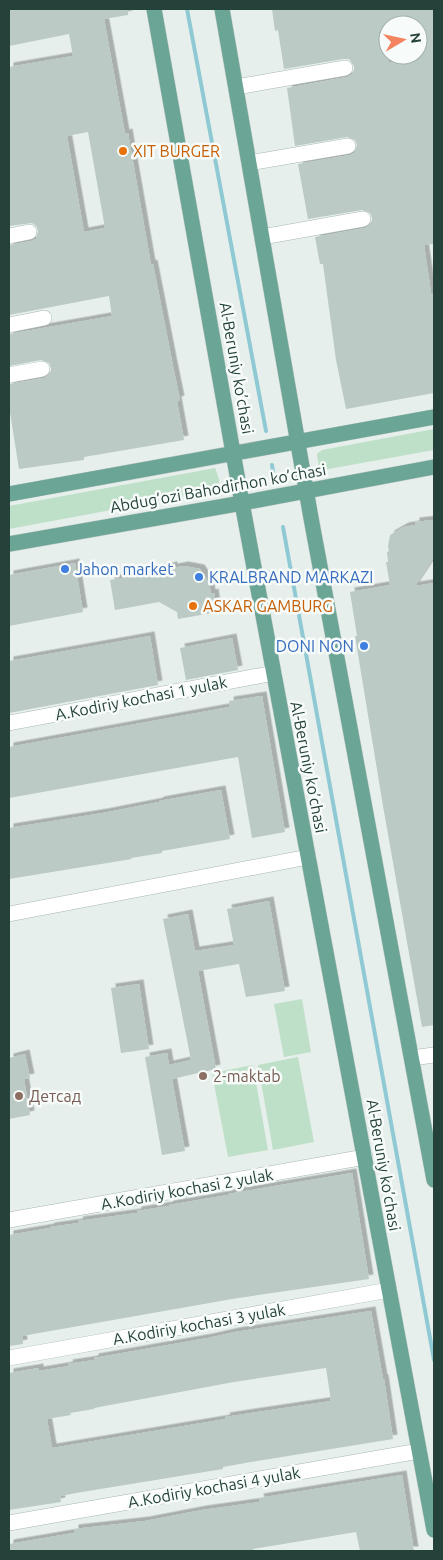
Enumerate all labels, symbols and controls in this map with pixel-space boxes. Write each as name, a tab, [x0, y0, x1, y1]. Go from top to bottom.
north arrow	[378, 15, 428, 65]
text: N	[407, 32, 425, 44]
place label: XIT BURGER	[133, 142, 220, 160]
marker: XIT BURGER	[117, 145, 129, 157]
street label: Al-Beruniy ko’chasi	[217, 301, 257, 435]
street label: Abdug’ozi Bahodirhon ko’chasi	[109, 460, 327, 516]
place label: Jahon market	[75, 560, 174, 578]
marker: Jahon market	[59, 563, 71, 575]
place label: KRALBRAND MARKAZI	[209, 568, 373, 586]
marker: KRALBRAND MARKAZI	[193, 571, 205, 583]
place label: ASKAR GAMBURG	[203, 597, 333, 615]
marker: ASKAR GAMBURG	[187, 600, 199, 612]
place label: DONI NON	[276, 637, 354, 655]
marker: DONI NON	[358, 640, 370, 652]
street label: A.Kodiriy kochasi 1 yulak	[54, 672, 228, 724]
street label: Al-Beruniy ko’chasi	[287, 700, 331, 834]
place label: 2-maktab	[213, 1067, 281, 1085]
marker: 2-maktab	[197, 1070, 209, 1082]
place label: Детсад	[29, 1087, 81, 1105]
marker: Детсад	[13, 1090, 25, 1102]
street label: Al-Beruniy ko’chasi	[364, 1098, 404, 1232]
street label: A.Kodiriy kochasi 2 yulak	[99, 1165, 275, 1213]
street label: A.Kodiriy kochasi 3 yulak	[111, 1300, 287, 1348]
street label: A.Kodiriy kochasi 4 yulak	[126, 1463, 302, 1511]

